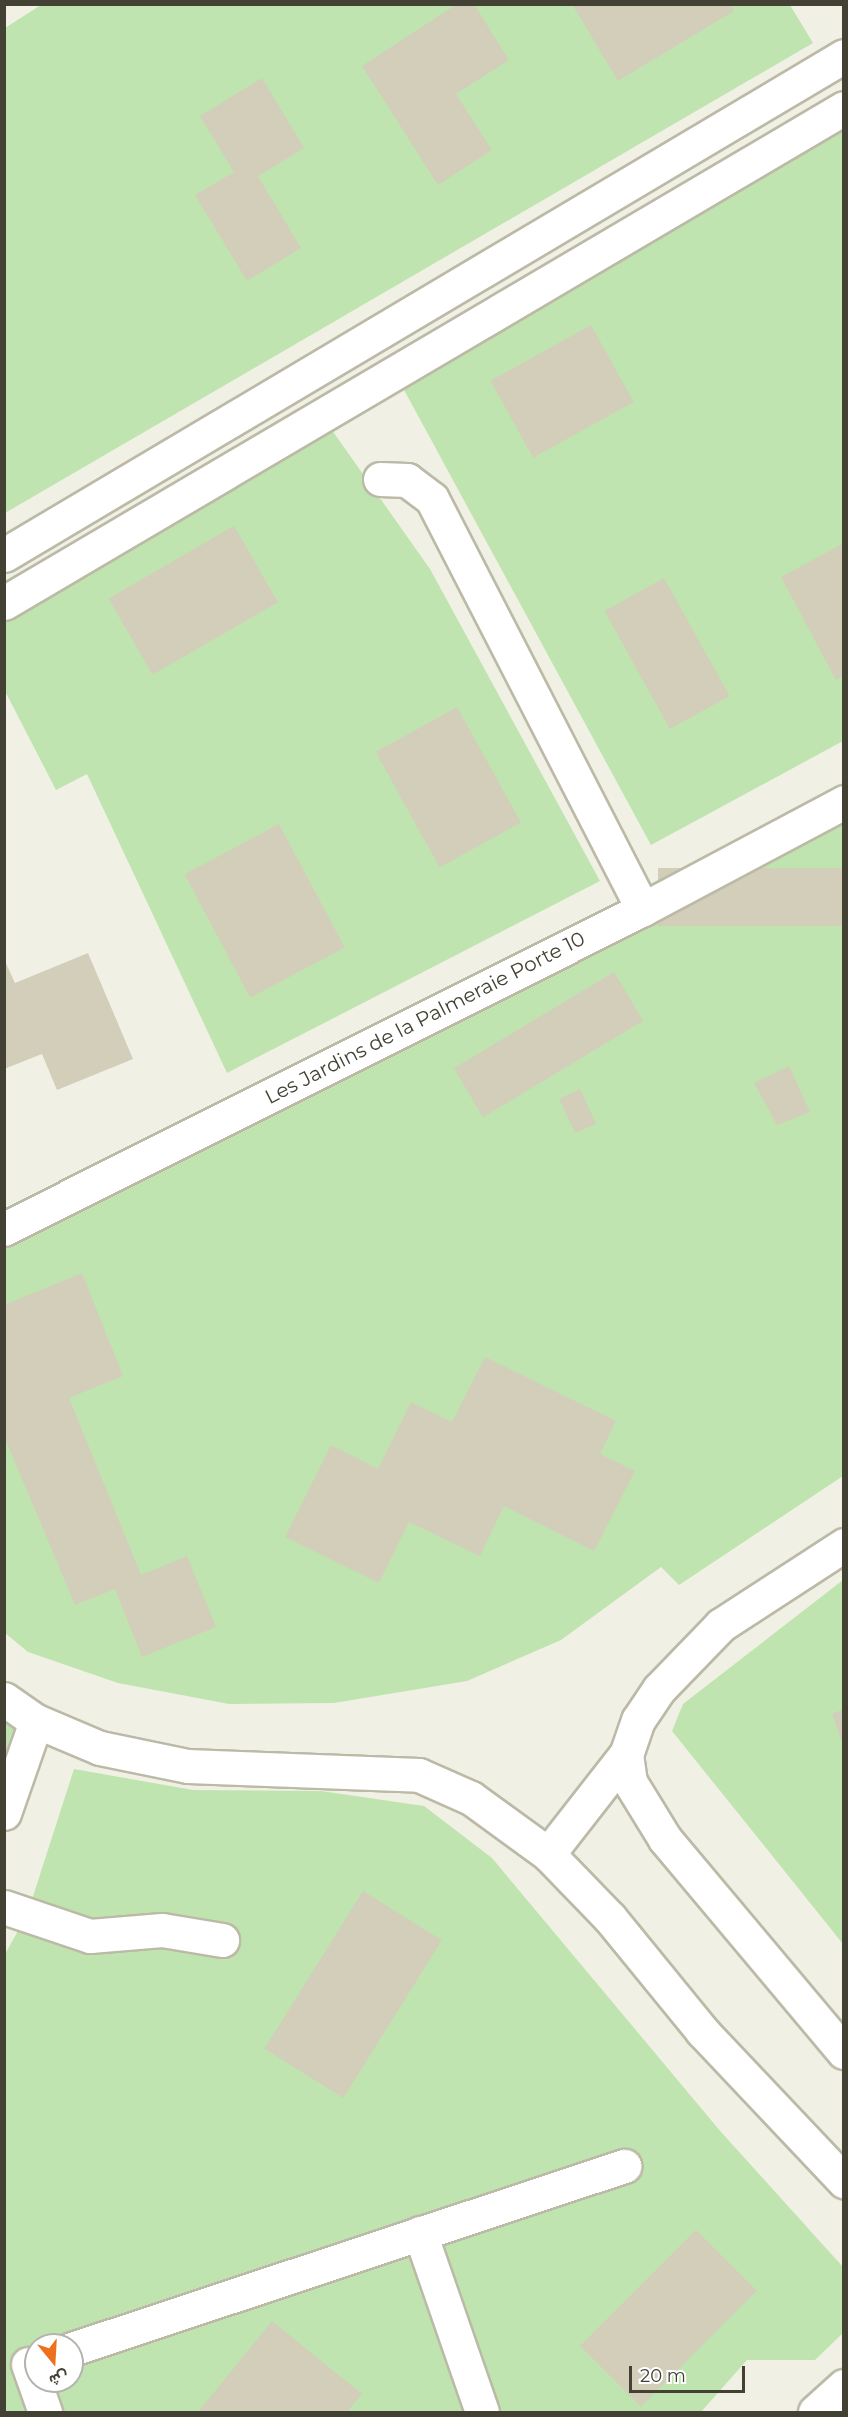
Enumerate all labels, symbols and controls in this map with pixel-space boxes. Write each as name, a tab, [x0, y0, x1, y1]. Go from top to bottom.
street label: Les Jardins de la Palmeraie Porte 10	[261, 927, 589, 1109]
north arrow	[24, 2333, 84, 2393]
scale bar	[632, 2354, 748, 2392]
text: 20 m	[640, 2365, 686, 2387]
text: ش	[47, 2367, 71, 2391]

